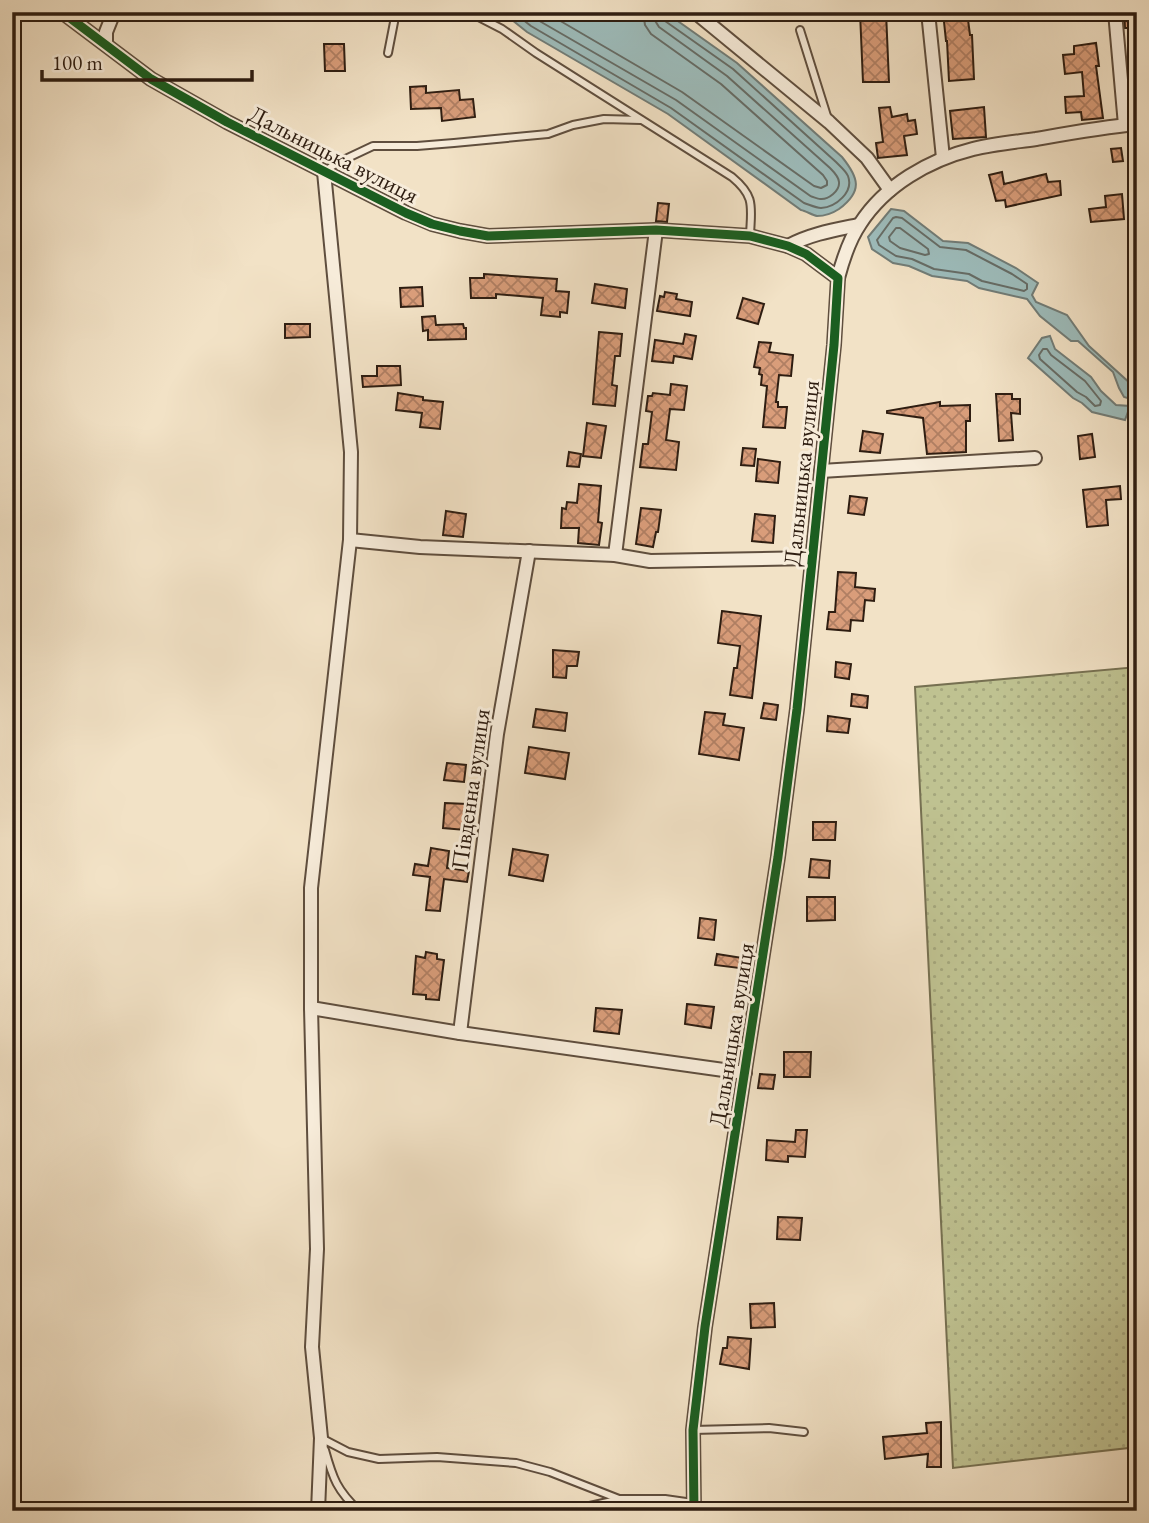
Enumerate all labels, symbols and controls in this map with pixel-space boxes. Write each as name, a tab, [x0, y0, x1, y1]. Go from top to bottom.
scale bar	[42, 38, 252, 82]
text: 100 m	[52, 49, 103, 76]
street label: Дальницька вулиця	[244, 98, 424, 210]
street label: Дальницька вулиця	[776, 378, 826, 567]
street label: Південна вулиця	[443, 706, 497, 871]
street label: Дальницька вулиця	[701, 940, 761, 1130]

